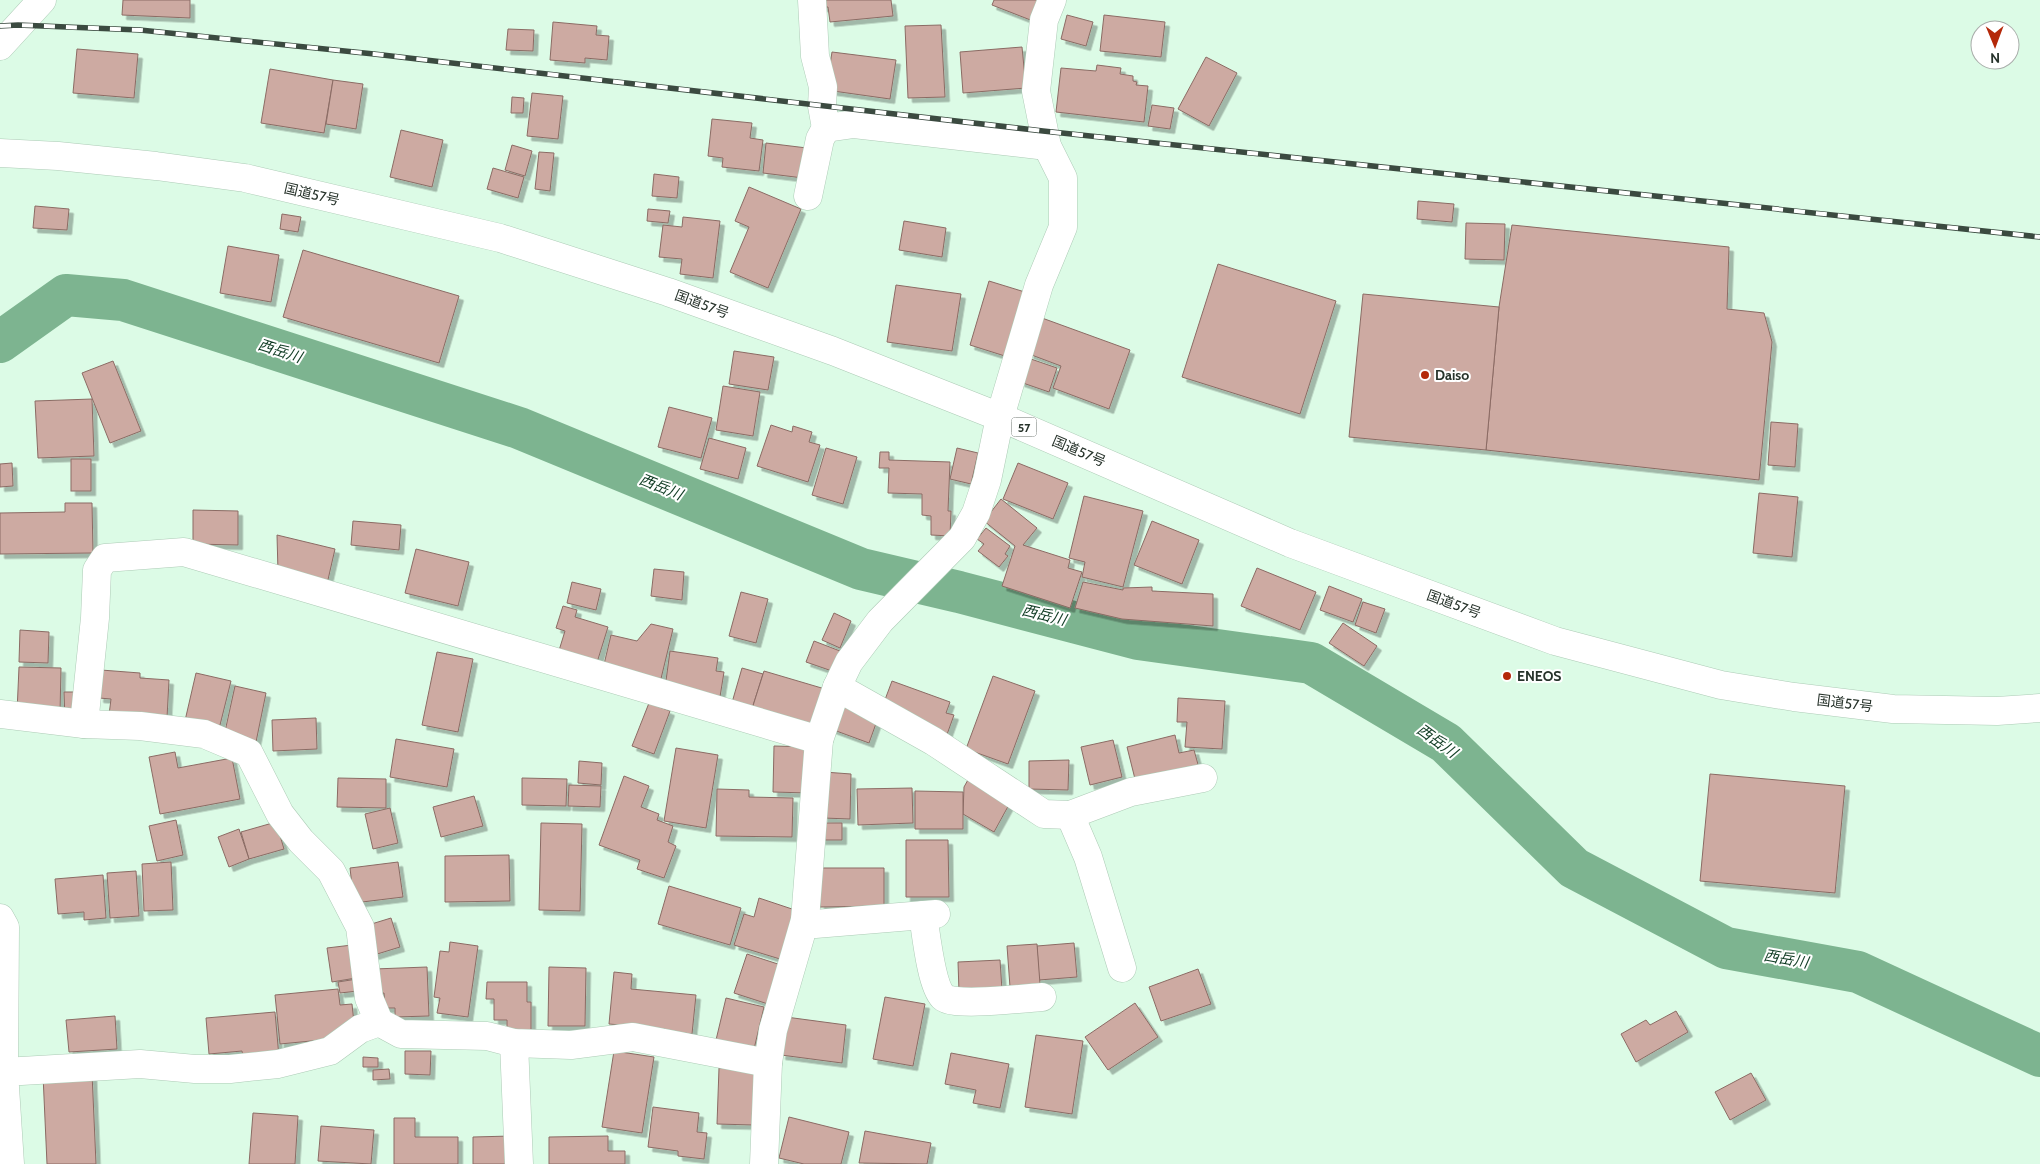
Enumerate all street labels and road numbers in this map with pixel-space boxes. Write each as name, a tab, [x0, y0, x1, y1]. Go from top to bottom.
street label: 国道57号	[282, 179, 342, 209]
street label: 国道57号	[672, 286, 732, 322]
road number: 57	[1012, 418, 1036, 437]
street label: 国道57号	[1049, 432, 1109, 470]
street label: 国道57号	[1424, 586, 1484, 622]
street label: 国道57号	[1816, 691, 1874, 715]

